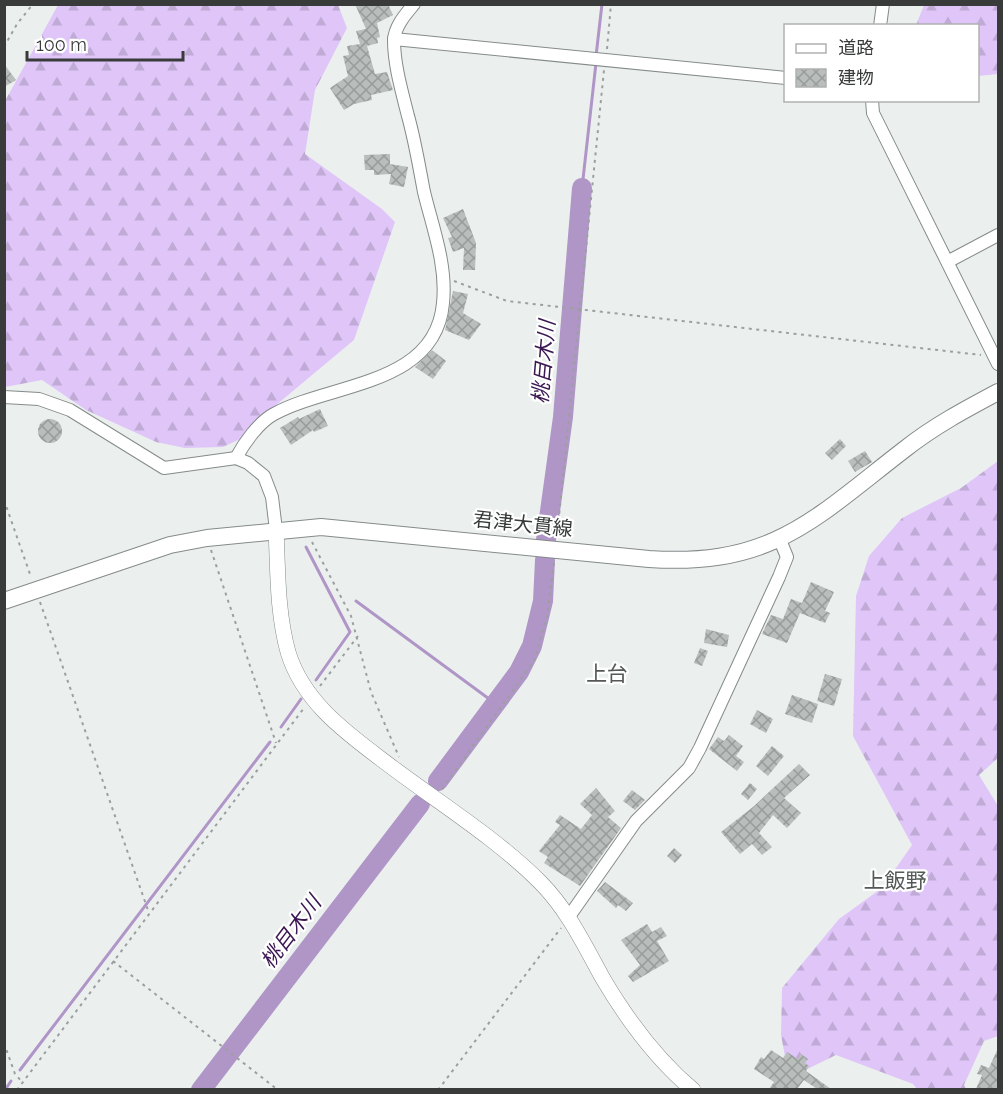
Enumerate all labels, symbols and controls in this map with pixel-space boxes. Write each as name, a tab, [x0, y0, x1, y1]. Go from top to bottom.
scale bar	[27, 24, 183, 62]
legend	[784, 24, 979, 102]
text: 100 m	[36, 34, 87, 55]
text: 道路	[838, 37, 874, 58]
text: 建物	[838, 67, 874, 88]
water label: 桃目木川	[527, 317, 560, 405]
street label: 君津大貫線	[472, 507, 574, 541]
district label: 上台	[586, 661, 628, 686]
district label: 上飯野	[864, 868, 927, 893]
water label: 桃目木川	[255, 889, 327, 973]

